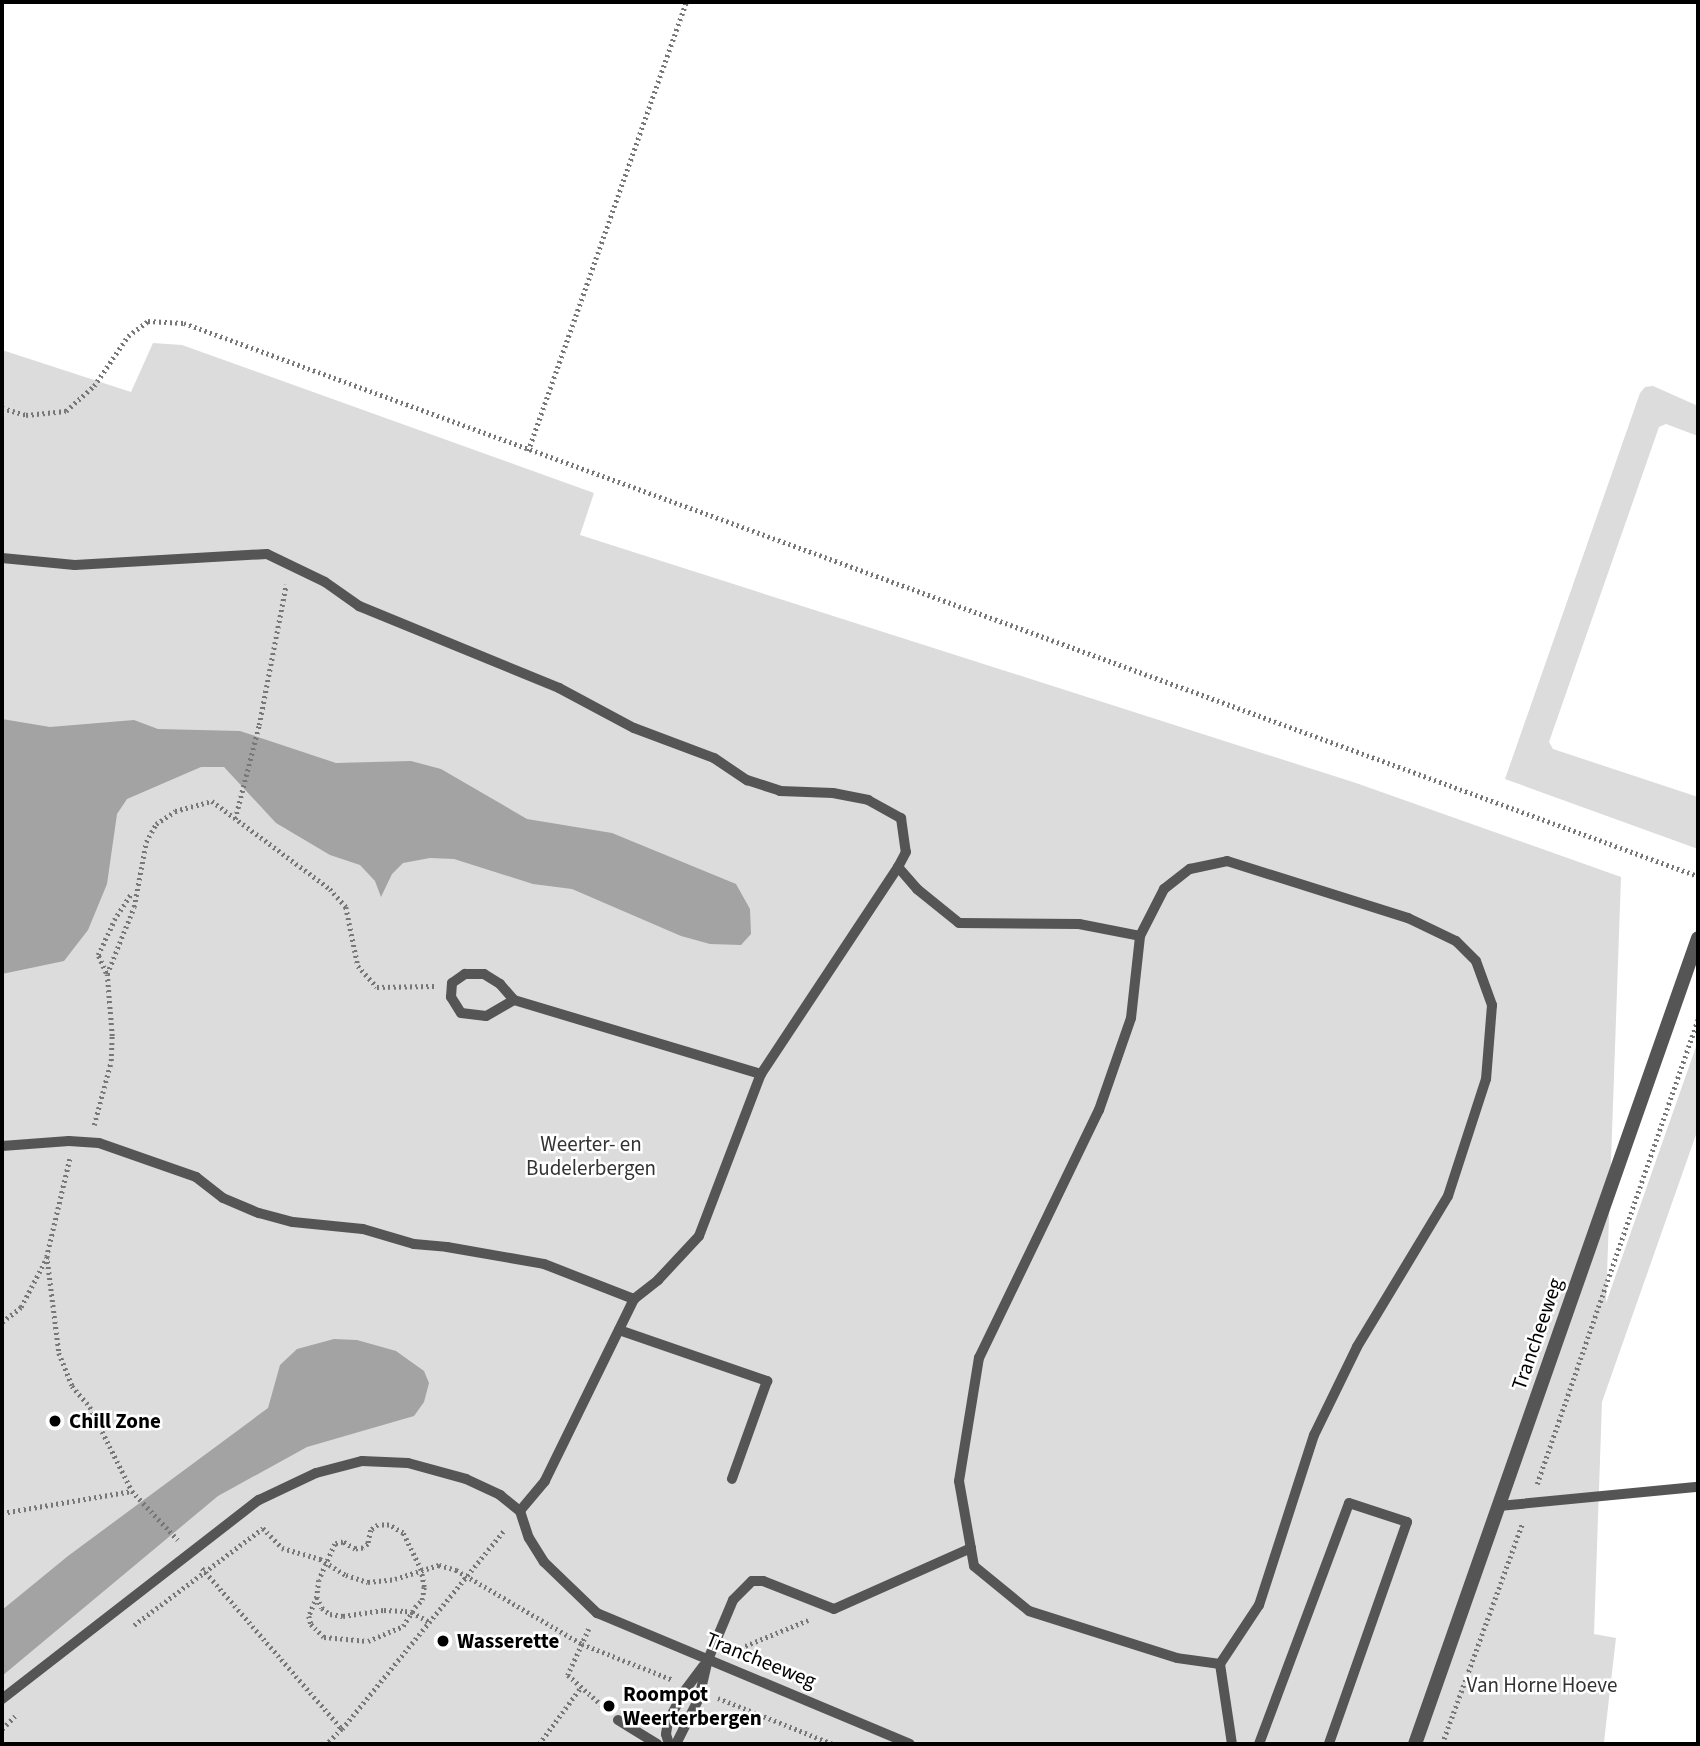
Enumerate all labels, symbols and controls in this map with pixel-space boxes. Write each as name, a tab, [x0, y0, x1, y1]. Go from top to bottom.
park label: Weerter- en Budelerbergen	[526, 1131, 656, 1181]
street label: Trancheeweg	[1506, 1275, 1568, 1393]
place label: Chill Zone	[69, 1408, 161, 1434]
marker: Chill Zone	[47, 1413, 63, 1429]
street label: Trancheeweg	[702, 1626, 820, 1694]
place label: Wasserette	[457, 1628, 559, 1654]
marker: Wasserette	[435, 1633, 451, 1649]
park label: Van Horne Hoeve	[1467, 1672, 1617, 1698]
place label: Roompot Weerterbergen	[623, 1681, 762, 1731]
marker: Roompot Weerterbergen	[601, 1698, 617, 1714]

